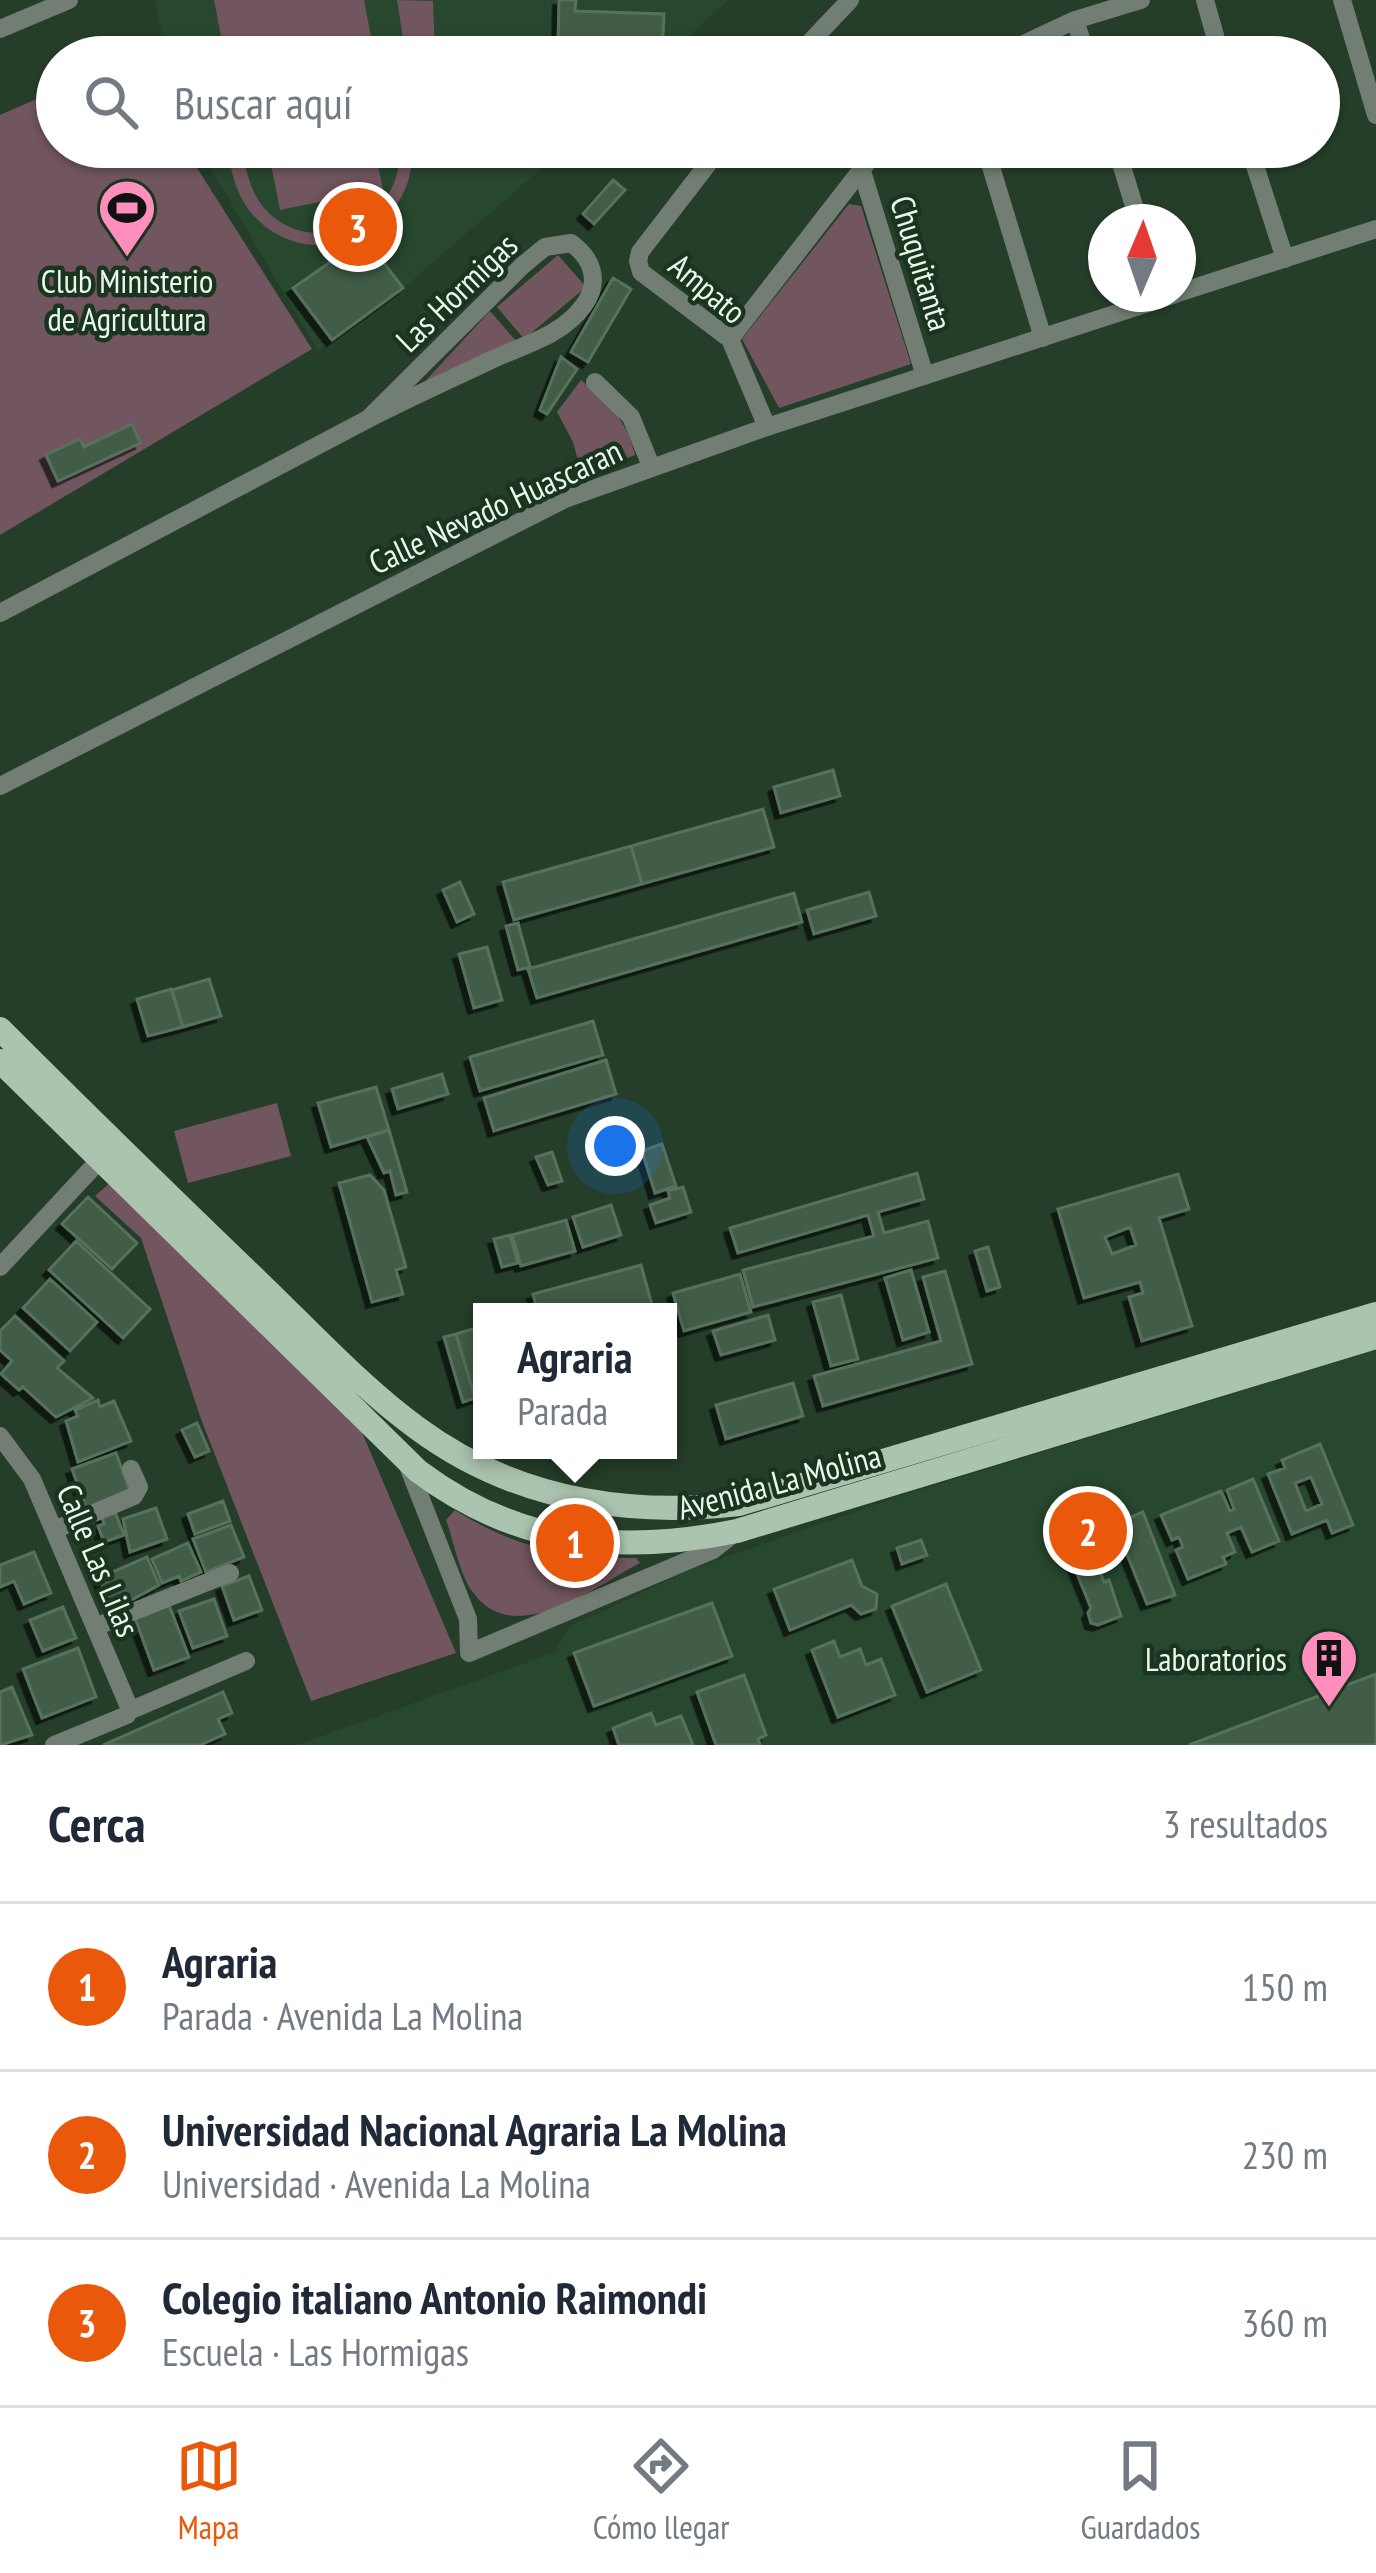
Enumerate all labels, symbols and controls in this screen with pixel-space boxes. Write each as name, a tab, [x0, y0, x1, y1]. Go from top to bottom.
search box	[36, 36, 1340, 168]
icon: search	[78, 69, 144, 135]
text: Buscar aquí	[174, 73, 353, 131]
sports icon: Club Ministerio de Agricultura	[96, 177, 158, 259]
pin: 3	[319, 182, 397, 272]
street label: Chuquitanta	[881, 190, 963, 336]
north arrow	[1088, 204, 1196, 312]
street label: Las Hormigas	[386, 223, 526, 361]
street label: Ampato	[661, 243, 755, 333]
place label: Club Ministerio de Agricultura	[41, 259, 213, 340]
street label: Calle Nevado Huascaran	[362, 429, 628, 583]
your location	[585, 1116, 645, 1176]
popup	[473, 1303, 677, 1459]
text: Agraria	[517, 1327, 633, 1385]
text: Parada	[517, 1385, 608, 1436]
street label: Avenida La Molina	[673, 1433, 885, 1529]
street label: Calle Las Lilas	[48, 1477, 150, 1643]
pin: 2	[1049, 1486, 1127, 1576]
pin: 1	[536, 1498, 614, 1588]
building icon: Laboratorios	[1298, 1627, 1360, 1709]
place label: Laboratorios	[1145, 1637, 1287, 1680]
text: Cerca	[48, 1790, 146, 1856]
text: 3 resultados	[1163, 1798, 1328, 1849]
text: Agraria	[162, 1932, 277, 1990]
text: 1	[78, 1961, 96, 2012]
text: 150 m	[1242, 1961, 1328, 2012]
text: Parada · Avenida La Molina	[162, 1990, 523, 2041]
text: Universidad Nacional Agraria La Molina	[162, 2100, 787, 2158]
text: 2	[78, 2129, 96, 2180]
text: 230 m	[1242, 2129, 1328, 2180]
text: Universidad · Avenida La Molina	[162, 2158, 591, 2209]
text: Colegio italiano Antonio Raimondi	[162, 2268, 707, 2326]
text: 3	[78, 2297, 96, 2348]
text: 360 m	[1242, 2297, 1328, 2348]
text: Escuela · Las Hormigas	[162, 2326, 469, 2377]
tab: Mapa	[176, 2433, 242, 2548]
tab: Cómo llegar	[593, 2433, 729, 2548]
tab: Guardados	[1080, 2433, 1200, 2548]

